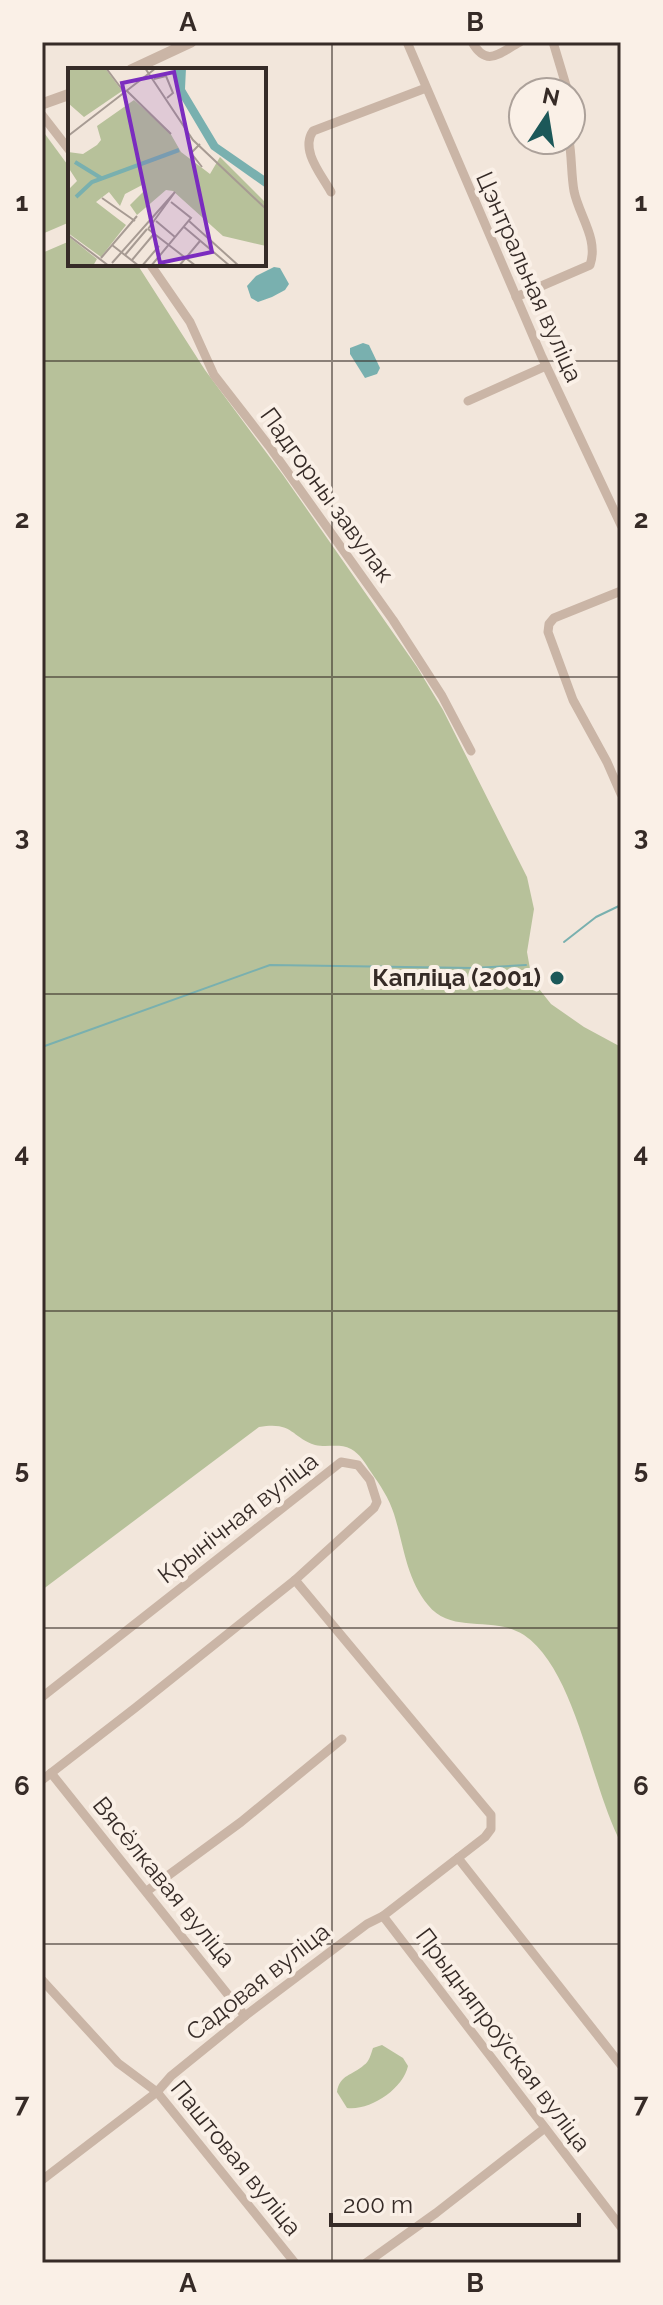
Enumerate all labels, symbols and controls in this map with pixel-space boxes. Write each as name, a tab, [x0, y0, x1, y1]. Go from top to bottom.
text: A	[179, 7, 197, 37]
text: B	[466, 7, 484, 37]
inset map	[68, 68, 266, 266]
north arrow	[507, 76, 587, 156]
text: N	[540, 82, 562, 111]
street label: Цэнтральная вуліца	[470, 167, 589, 386]
text: 1	[16, 187, 29, 217]
text: 1	[635, 187, 648, 217]
street label: Падгорны завулак	[254, 402, 400, 588]
text: 2	[15, 504, 29, 534]
text: 2	[634, 504, 648, 534]
text: 3	[15, 821, 29, 851]
text: 3	[634, 821, 648, 851]
place label: Капліца (2001)	[372, 963, 541, 992]
marker: Капліца (2001)	[548, 969, 566, 987]
text: 4	[15, 1138, 29, 1168]
text: 4	[634, 1138, 648, 1168]
street label: Крынічная вуліца	[152, 1446, 324, 1589]
text: 5	[15, 1454, 29, 1484]
text: 5	[634, 1454, 648, 1484]
text: 6	[14, 1771, 30, 1801]
text: 6	[633, 1771, 649, 1801]
street label: Вясёлкавая вуліца	[87, 1791, 242, 1973]
street label: Садовая вуліца	[180, 1917, 335, 2047]
street label: Прыдняпроўская вуліца	[410, 1922, 597, 2157]
street label: Паштовая вуліца	[165, 2074, 308, 2241]
text: 7	[15, 2088, 30, 2118]
text: 7	[634, 2088, 649, 2118]
scale bar	[331, 2177, 579, 2227]
text: 200 m	[343, 2190, 413, 2219]
text: A	[179, 2268, 197, 2298]
text: B	[466, 2268, 484, 2298]

